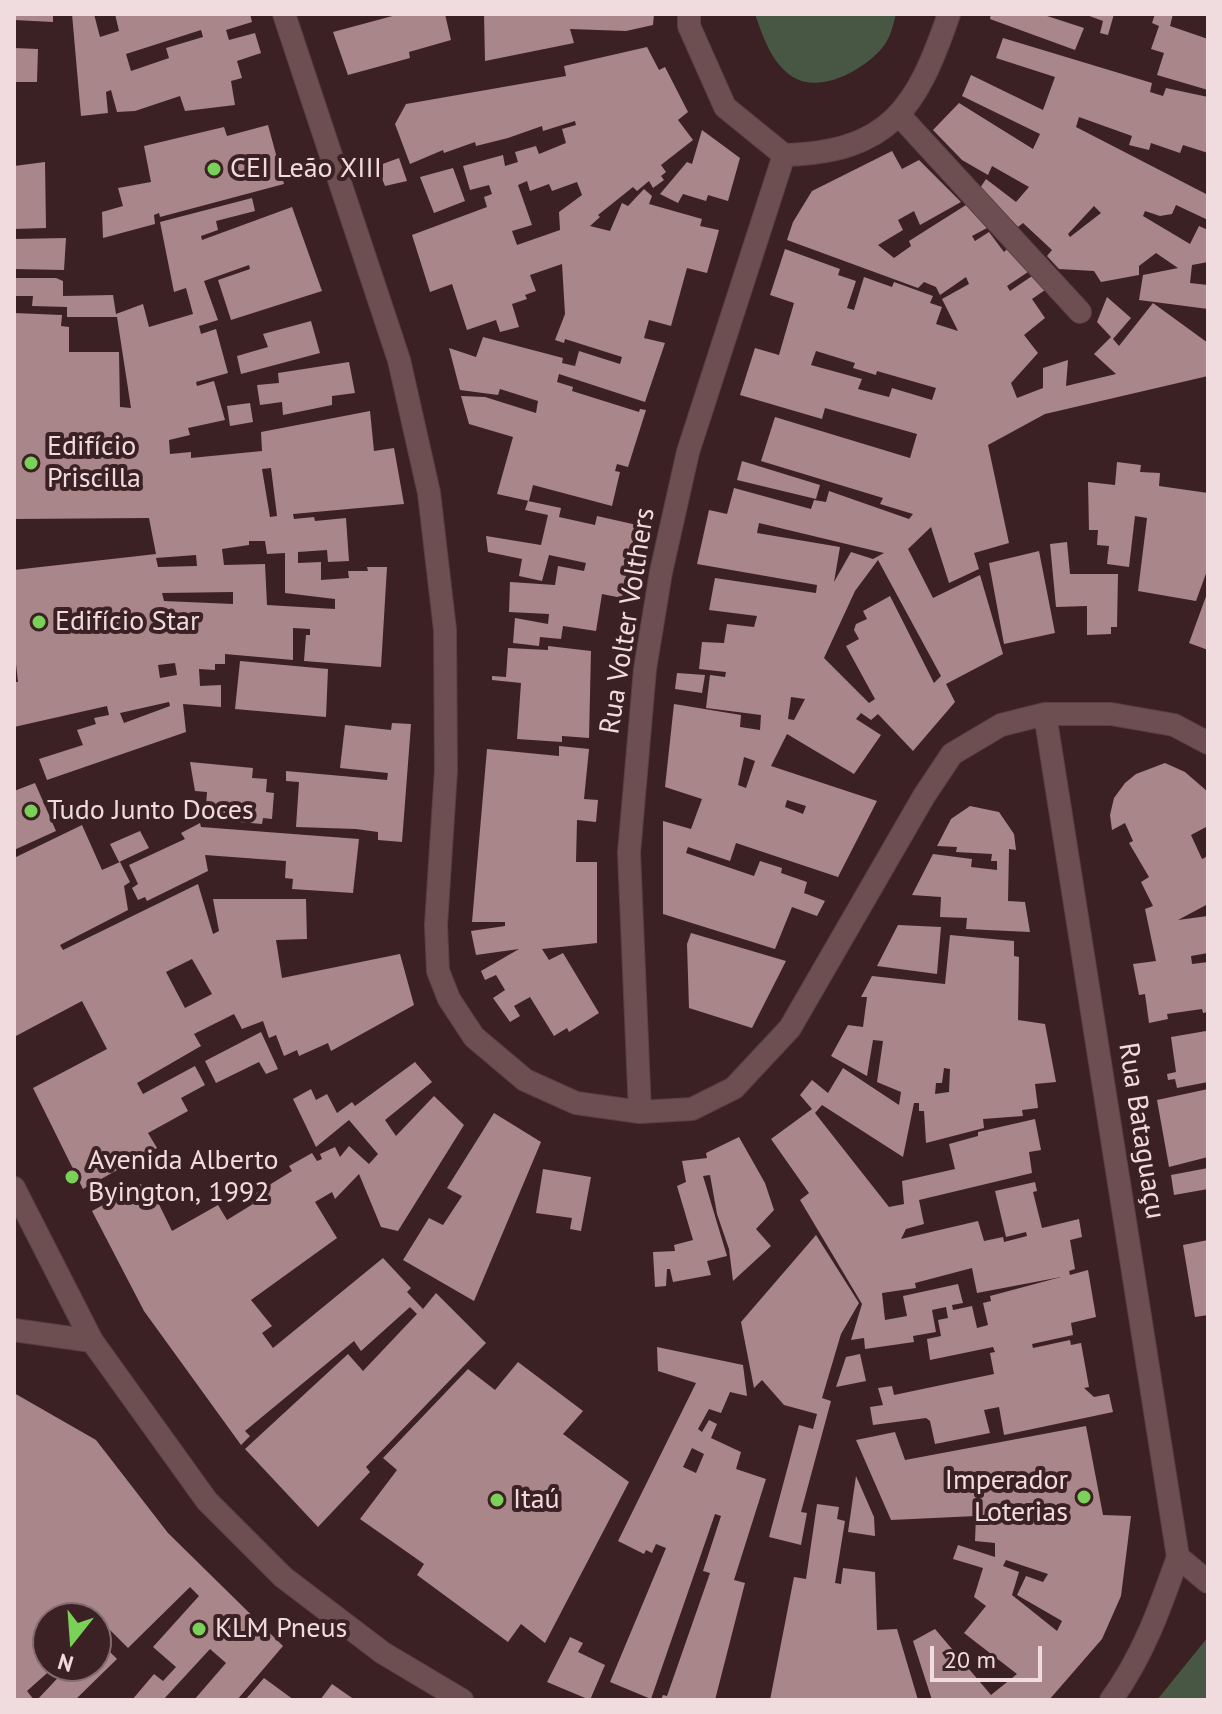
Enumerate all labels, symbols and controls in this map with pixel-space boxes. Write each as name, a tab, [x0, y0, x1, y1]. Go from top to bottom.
place label: CEI Leão XIII	[230, 152, 382, 186]
marker: CEI Leão XIII	[205, 160, 223, 178]
place label: Edifício Priscilla	[47, 430, 141, 496]
marker: Edifício Priscilla	[22, 454, 40, 472]
street label: Rua Volter Volthers	[594, 506, 662, 736]
place label: Edifício Star	[55, 605, 199, 639]
marker: Edifício Star	[30, 613, 48, 631]
place label: Tudo Junto Doces	[47, 794, 254, 828]
marker: Tudo Junto Doces	[22, 802, 40, 820]
street label: Rua Bataguaçu	[1110, 1040, 1172, 1222]
place label: Avenida Alberto Byington, 1992	[88, 1144, 279, 1210]
marker: Avenida Alberto Byington, 1992	[63, 1168, 81, 1186]
place label: Imperador Loterias	[945, 1464, 1068, 1530]
place label: Itaú	[513, 1483, 560, 1517]
marker: Imperador Loterias	[1075, 1488, 1093, 1506]
marker: Itaú	[488, 1491, 506, 1509]
north arrow	[32, 1602, 112, 1682]
place label: KLM Pneus	[215, 1612, 347, 1646]
marker: KLM Pneus	[190, 1620, 208, 1638]
scale bar	[934, 1630, 1046, 1680]
text: 20 m	[944, 1644, 996, 1675]
text: N	[55, 1648, 77, 1679]

